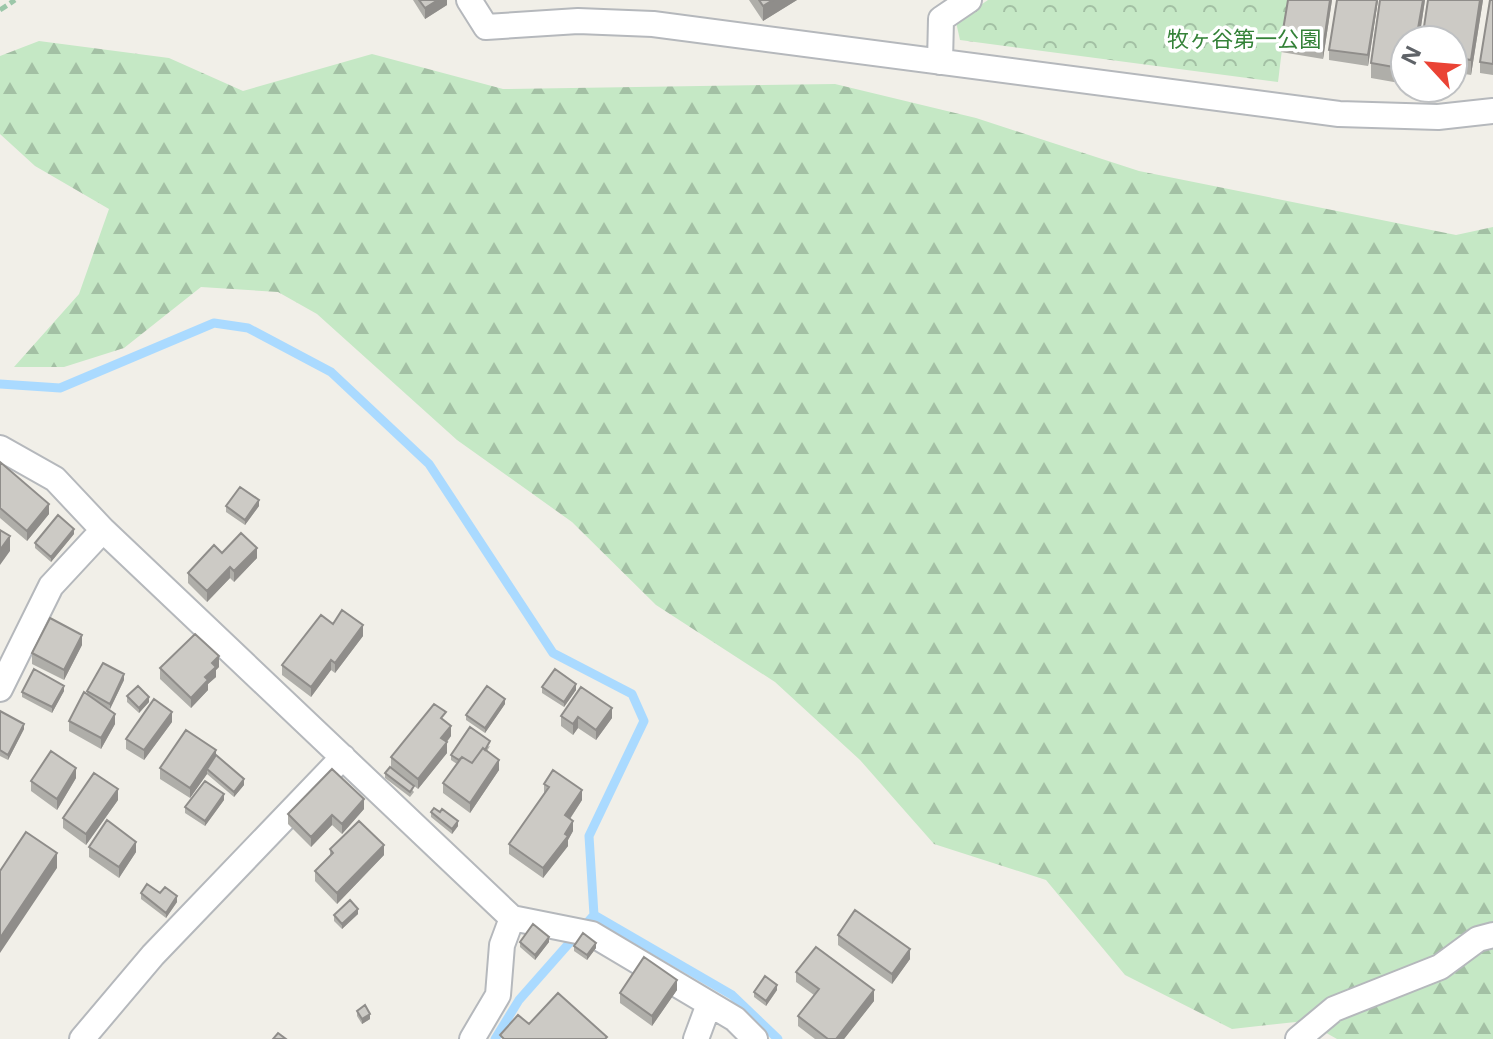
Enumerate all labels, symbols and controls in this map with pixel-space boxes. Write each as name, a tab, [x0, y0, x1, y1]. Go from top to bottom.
park label: 牧ヶ谷第一公園	[1167, 23, 1321, 53]
north arrow	[1389, 24, 1469, 104]
text: N	[1393, 40, 1428, 69]

